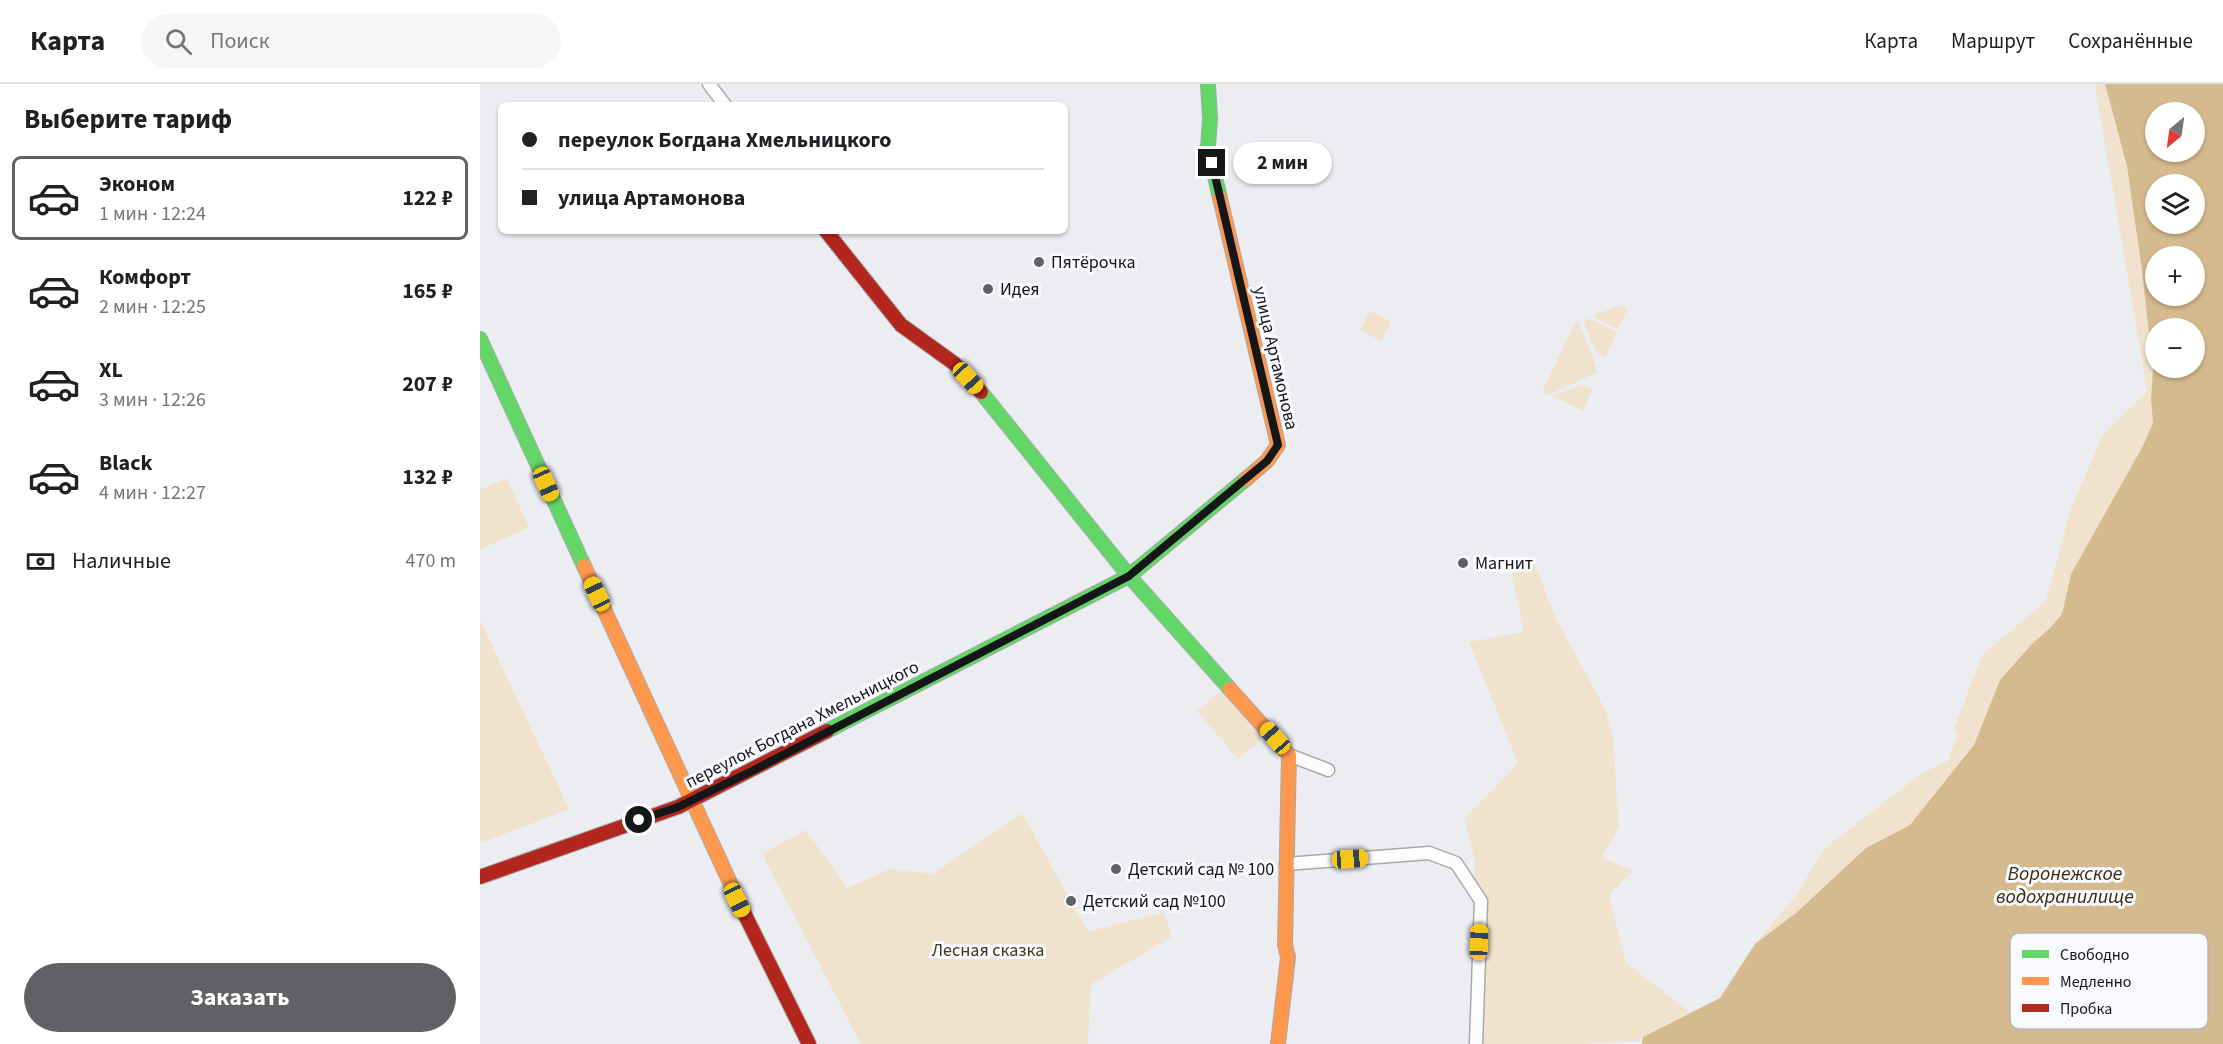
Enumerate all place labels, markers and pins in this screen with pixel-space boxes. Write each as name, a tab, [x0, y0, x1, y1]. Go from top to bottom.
place label: Пятёрочка	[1051, 250, 1136, 275]
marker: Пятёрочка	[1032, 255, 1046, 269]
place label: Идея	[1000, 277, 1040, 302]
marker: Идея	[981, 282, 995, 296]
place label: Магнит	[1475, 551, 1533, 576]
marker: Магнит	[1456, 556, 1470, 570]
place label: Детский сад № 100	[1128, 857, 1274, 882]
marker: Детский сад № 100	[1109, 862, 1123, 876]
place label: Детский сад №100	[1083, 889, 1226, 914]
marker: Детский сад №100	[1064, 894, 1078, 908]

